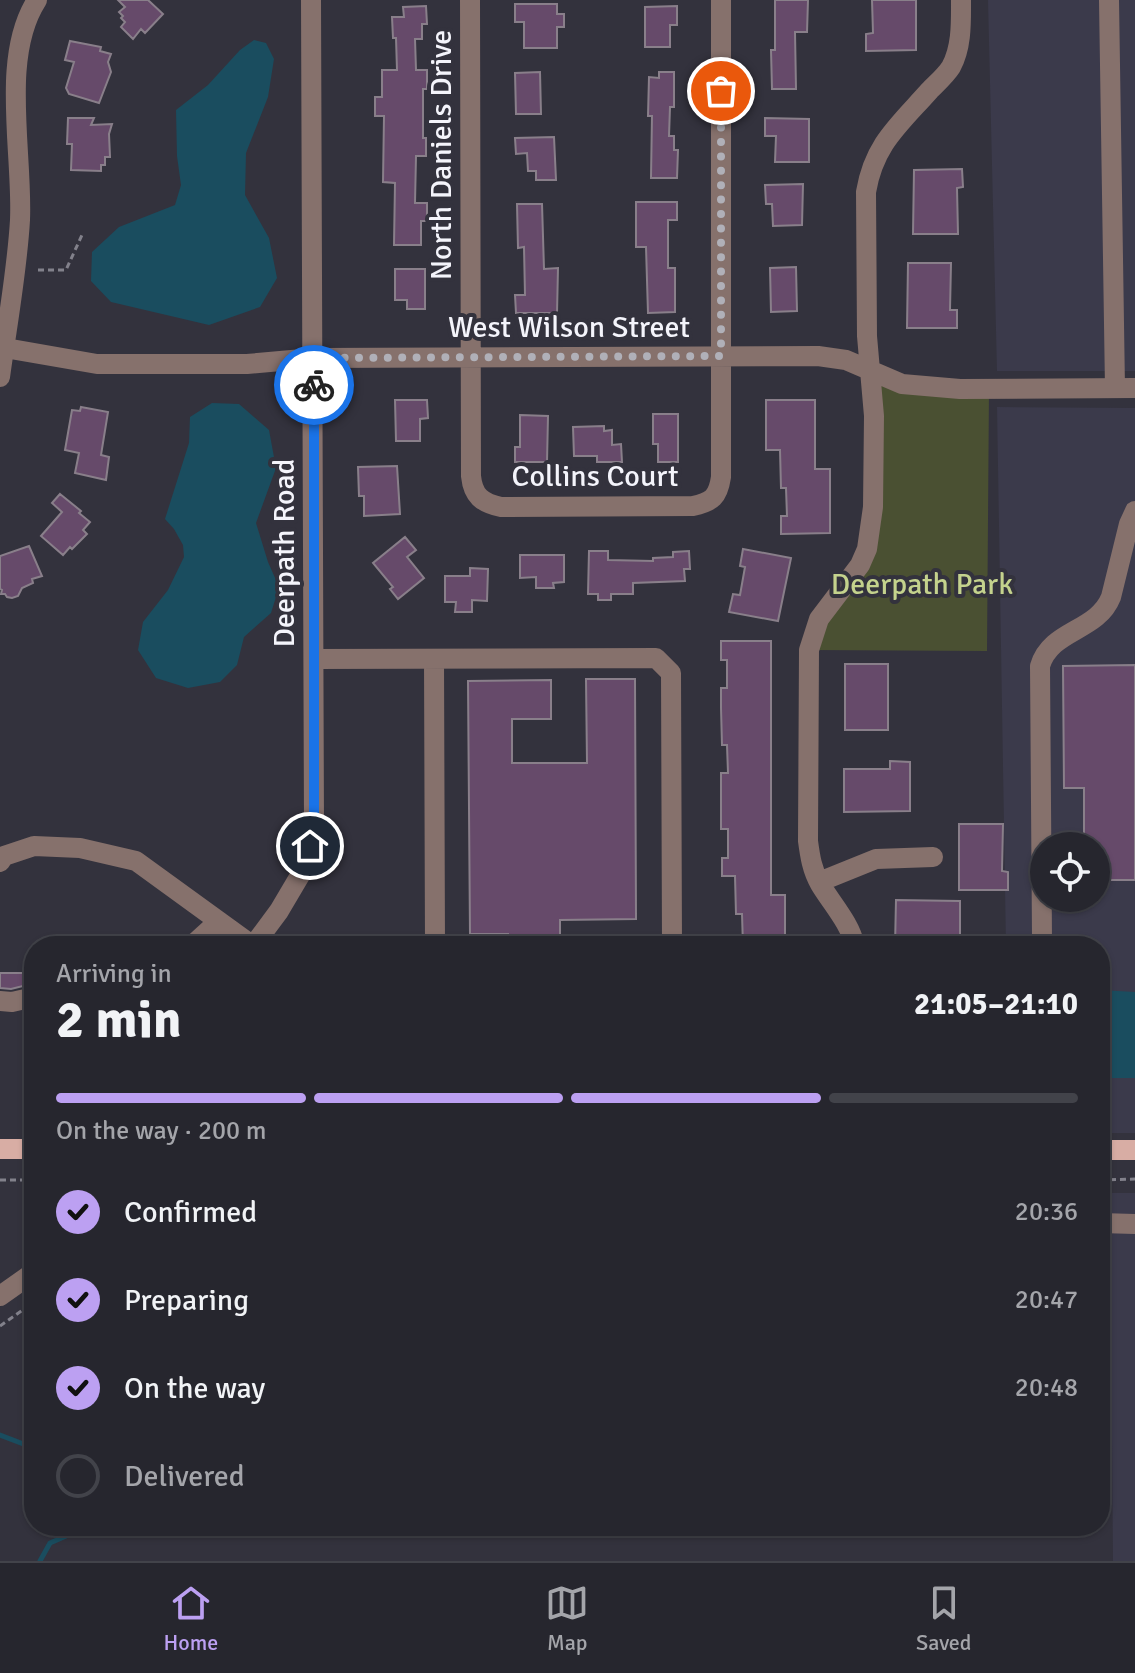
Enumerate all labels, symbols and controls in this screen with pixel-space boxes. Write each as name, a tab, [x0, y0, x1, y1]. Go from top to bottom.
street label: North Daniels Drive	[423, 30, 460, 280]
pin	[687, 57, 755, 125]
icon: bag	[699, 69, 743, 113]
street label: West Wilson Street	[448, 309, 690, 346]
courier	[274, 345, 354, 425]
icon: bike	[292, 363, 336, 407]
street label: Collins Court	[512, 458, 678, 495]
street label: Deerpath Road	[266, 459, 303, 647]
park label: Deerpath Park	[831, 566, 1013, 603]
pin	[276, 812, 344, 880]
icon: home	[288, 824, 332, 868]
map controls	[1030, 832, 1110, 912]
button: locate	[1030, 832, 1110, 912]
text: Arriving in	[56, 958, 172, 990]
text: 21:05–21:10	[914, 986, 1078, 1023]
text: 2 min	[56, 988, 182, 1052]
text: On the way · 200 m	[56, 1115, 266, 1147]
icon: check	[56, 1190, 100, 1234]
text: Confirmed	[124, 1194, 257, 1231]
text: 20:36	[1015, 1196, 1078, 1228]
icon: check	[56, 1278, 100, 1322]
text: Preparing	[124, 1282, 249, 1319]
text: 20:47	[1015, 1284, 1078, 1316]
icon: check	[56, 1366, 100, 1410]
text: On the way	[124, 1370, 265, 1407]
text: 20:48	[1015, 1372, 1078, 1404]
text: Delivered	[124, 1458, 245, 1495]
tab: Home	[163, 1581, 218, 1656]
tab: Map	[545, 1581, 589, 1656]
tab: Saved	[916, 1581, 972, 1656]

